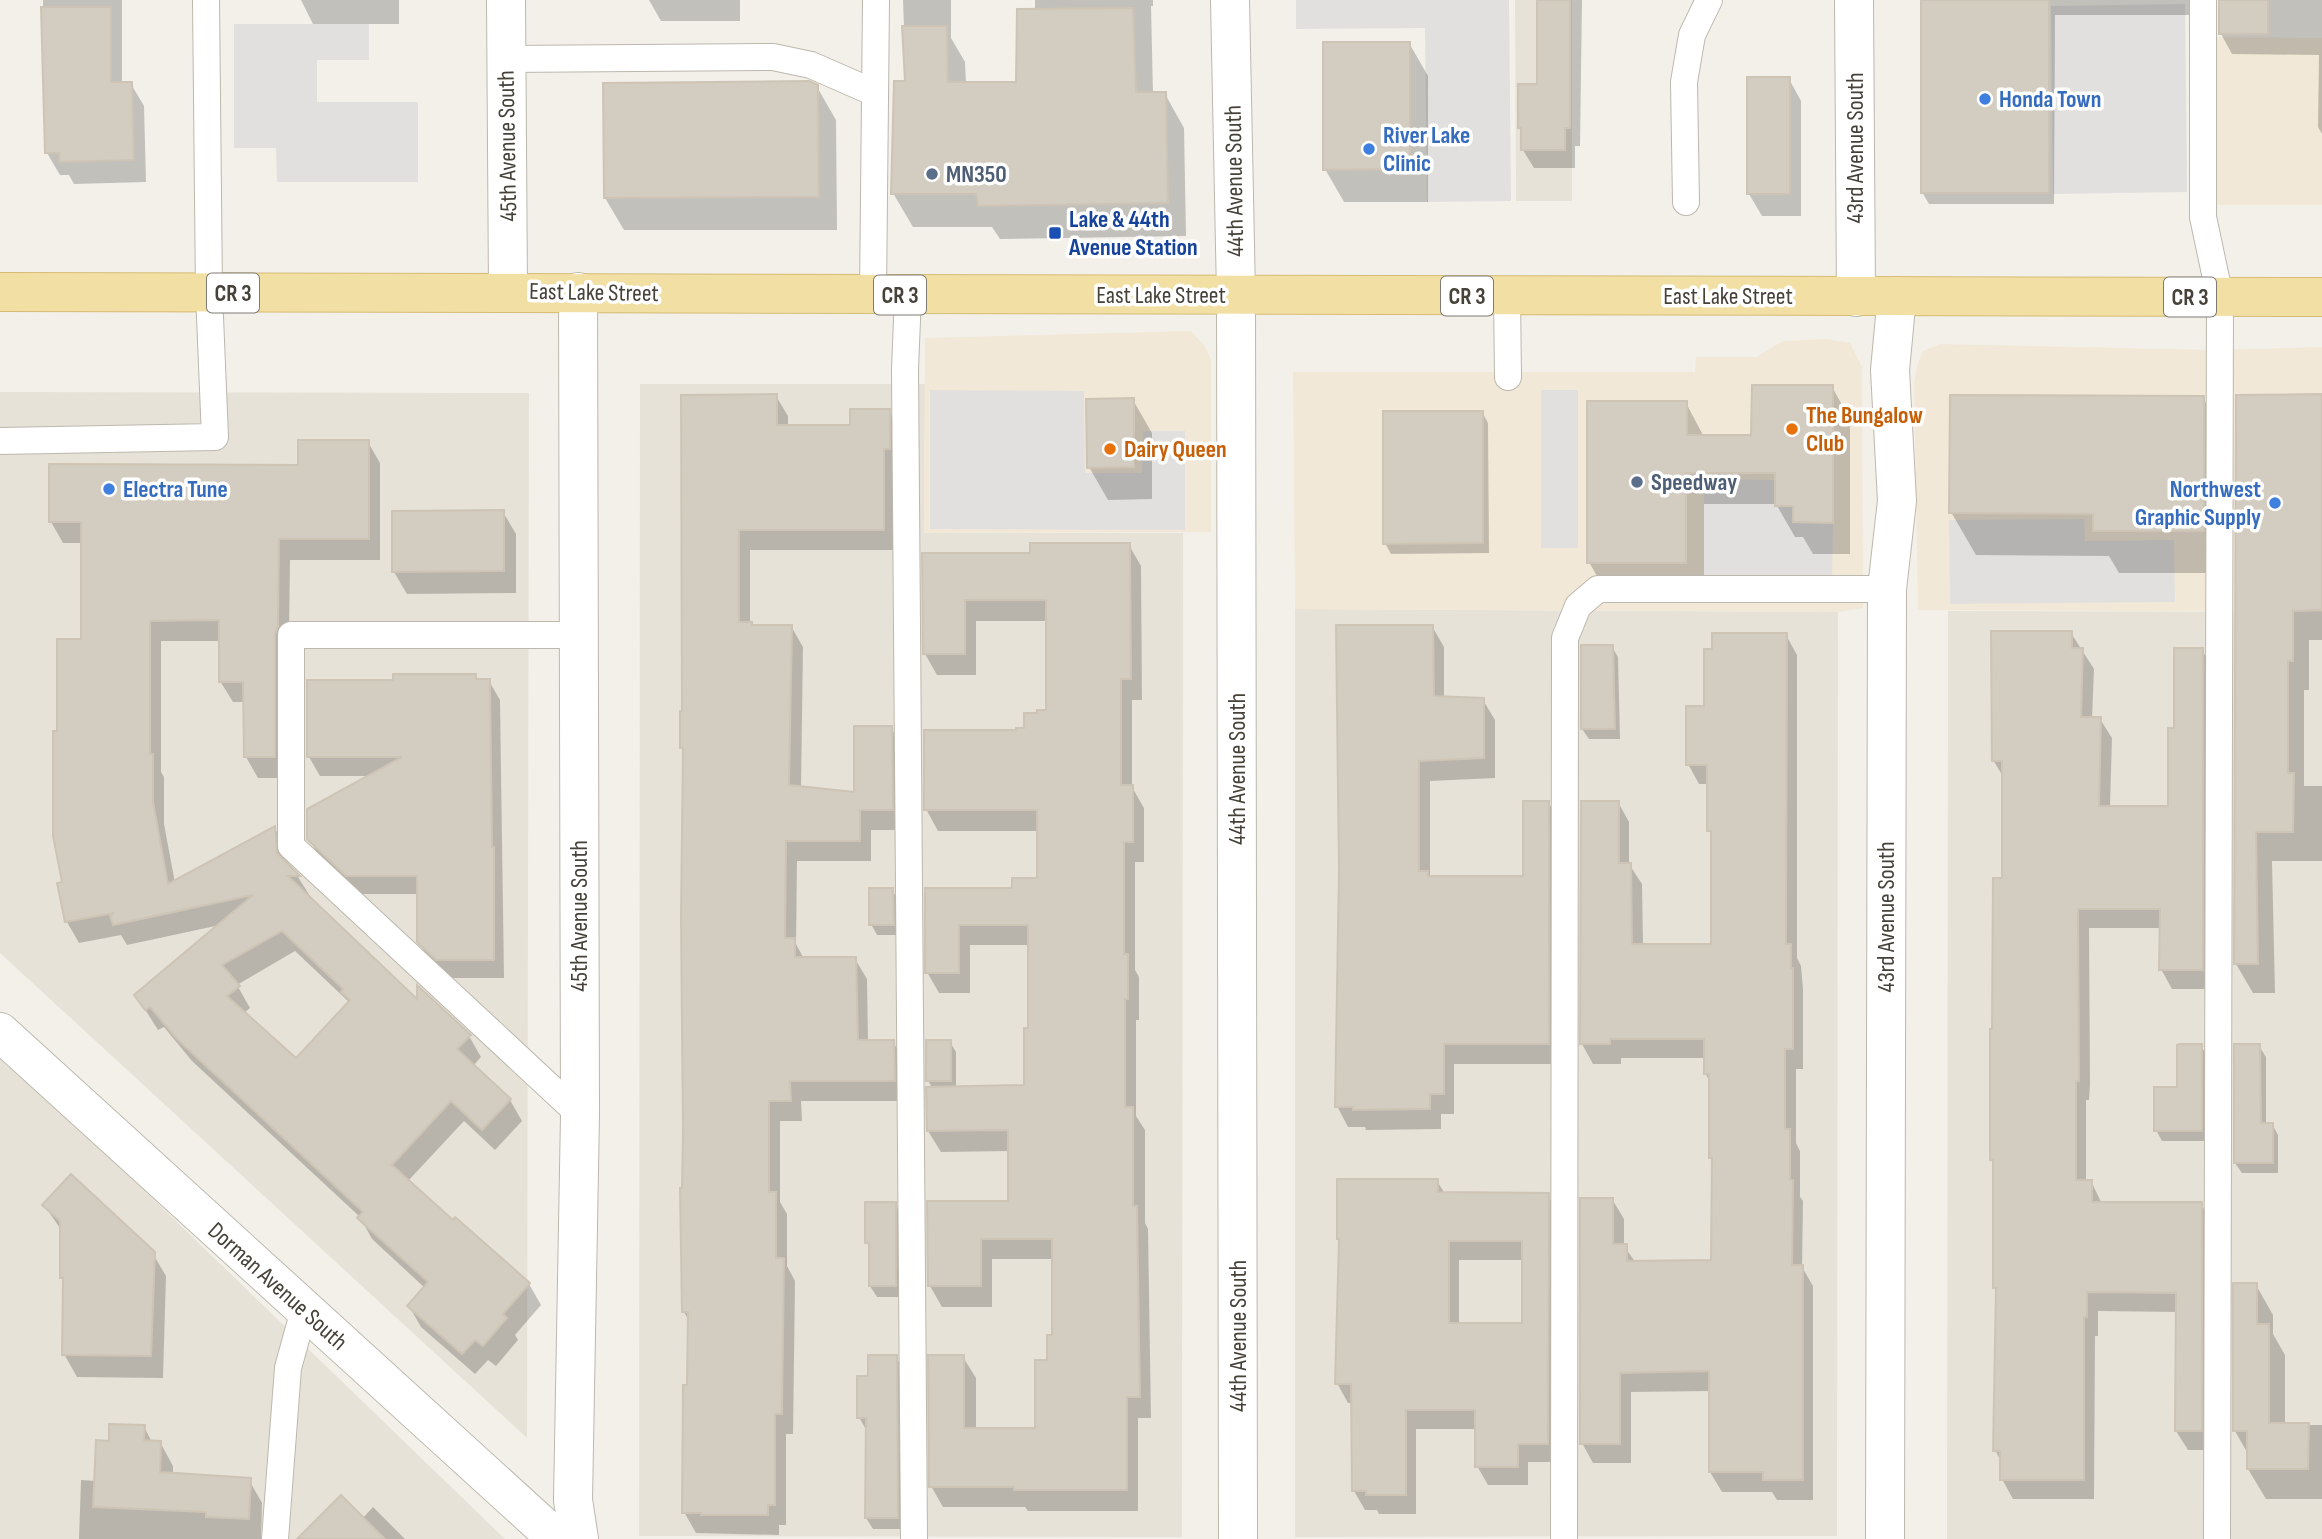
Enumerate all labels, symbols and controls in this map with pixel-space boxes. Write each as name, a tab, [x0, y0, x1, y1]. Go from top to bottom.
street label: 45th Avenue South	[492, 70, 523, 222]
street label: 43rd Avenue South	[1841, 73, 1870, 223]
place label: Honda Town	[1999, 85, 2101, 114]
marker: Honda Town	[1977, 91, 1993, 107]
street label: 44th Avenue South	[1219, 105, 1250, 257]
place label: River Lake Clinic	[1383, 121, 1470, 178]
marker: River Lake Clinic	[1361, 141, 1377, 157]
place label: MN350	[946, 160, 1007, 189]
marker: MN350	[924, 166, 940, 182]
place label: Lake & 44th Avenue Station	[1068, 205, 1198, 262]
marker: Lake & 44th Avenue Station	[1047, 225, 1063, 241]
road number: CR 3	[207, 274, 259, 312]
road number: CR 3	[874, 276, 926, 314]
road number: CR 3	[1441, 276, 1493, 316]
street label: East Lake Street	[529, 277, 659, 308]
road number: CR 3	[2164, 278, 2216, 316]
street label: East Lake Street	[1096, 281, 1226, 310]
street label: East Lake Street	[1663, 282, 1793, 311]
place label: The Bungalow Club	[1806, 401, 1923, 458]
marker: The Bungalow Club	[1784, 421, 1800, 437]
place label: Dairy Queen	[1124, 435, 1227, 464]
marker: Dairy Queen	[1102, 441, 1118, 457]
place label: Speedway	[1651, 468, 1737, 497]
marker: Speedway	[1629, 474, 1645, 490]
place label: Electra Tune	[123, 475, 228, 504]
place label: Northwest Graphic Supply	[2135, 475, 2261, 532]
marker: Electra Tune	[101, 481, 117, 497]
marker: Northwest Graphic Supply	[2267, 495, 2283, 511]
street label: 44th Avenue South	[1223, 693, 1252, 845]
street label: 45th Avenue South	[565, 840, 594, 992]
street label: 43rd Avenue South	[1872, 842, 1901, 992]
street label: Dorman Avenue South	[202, 1216, 353, 1357]
street label: 44th Avenue South	[1224, 1260, 1253, 1412]

